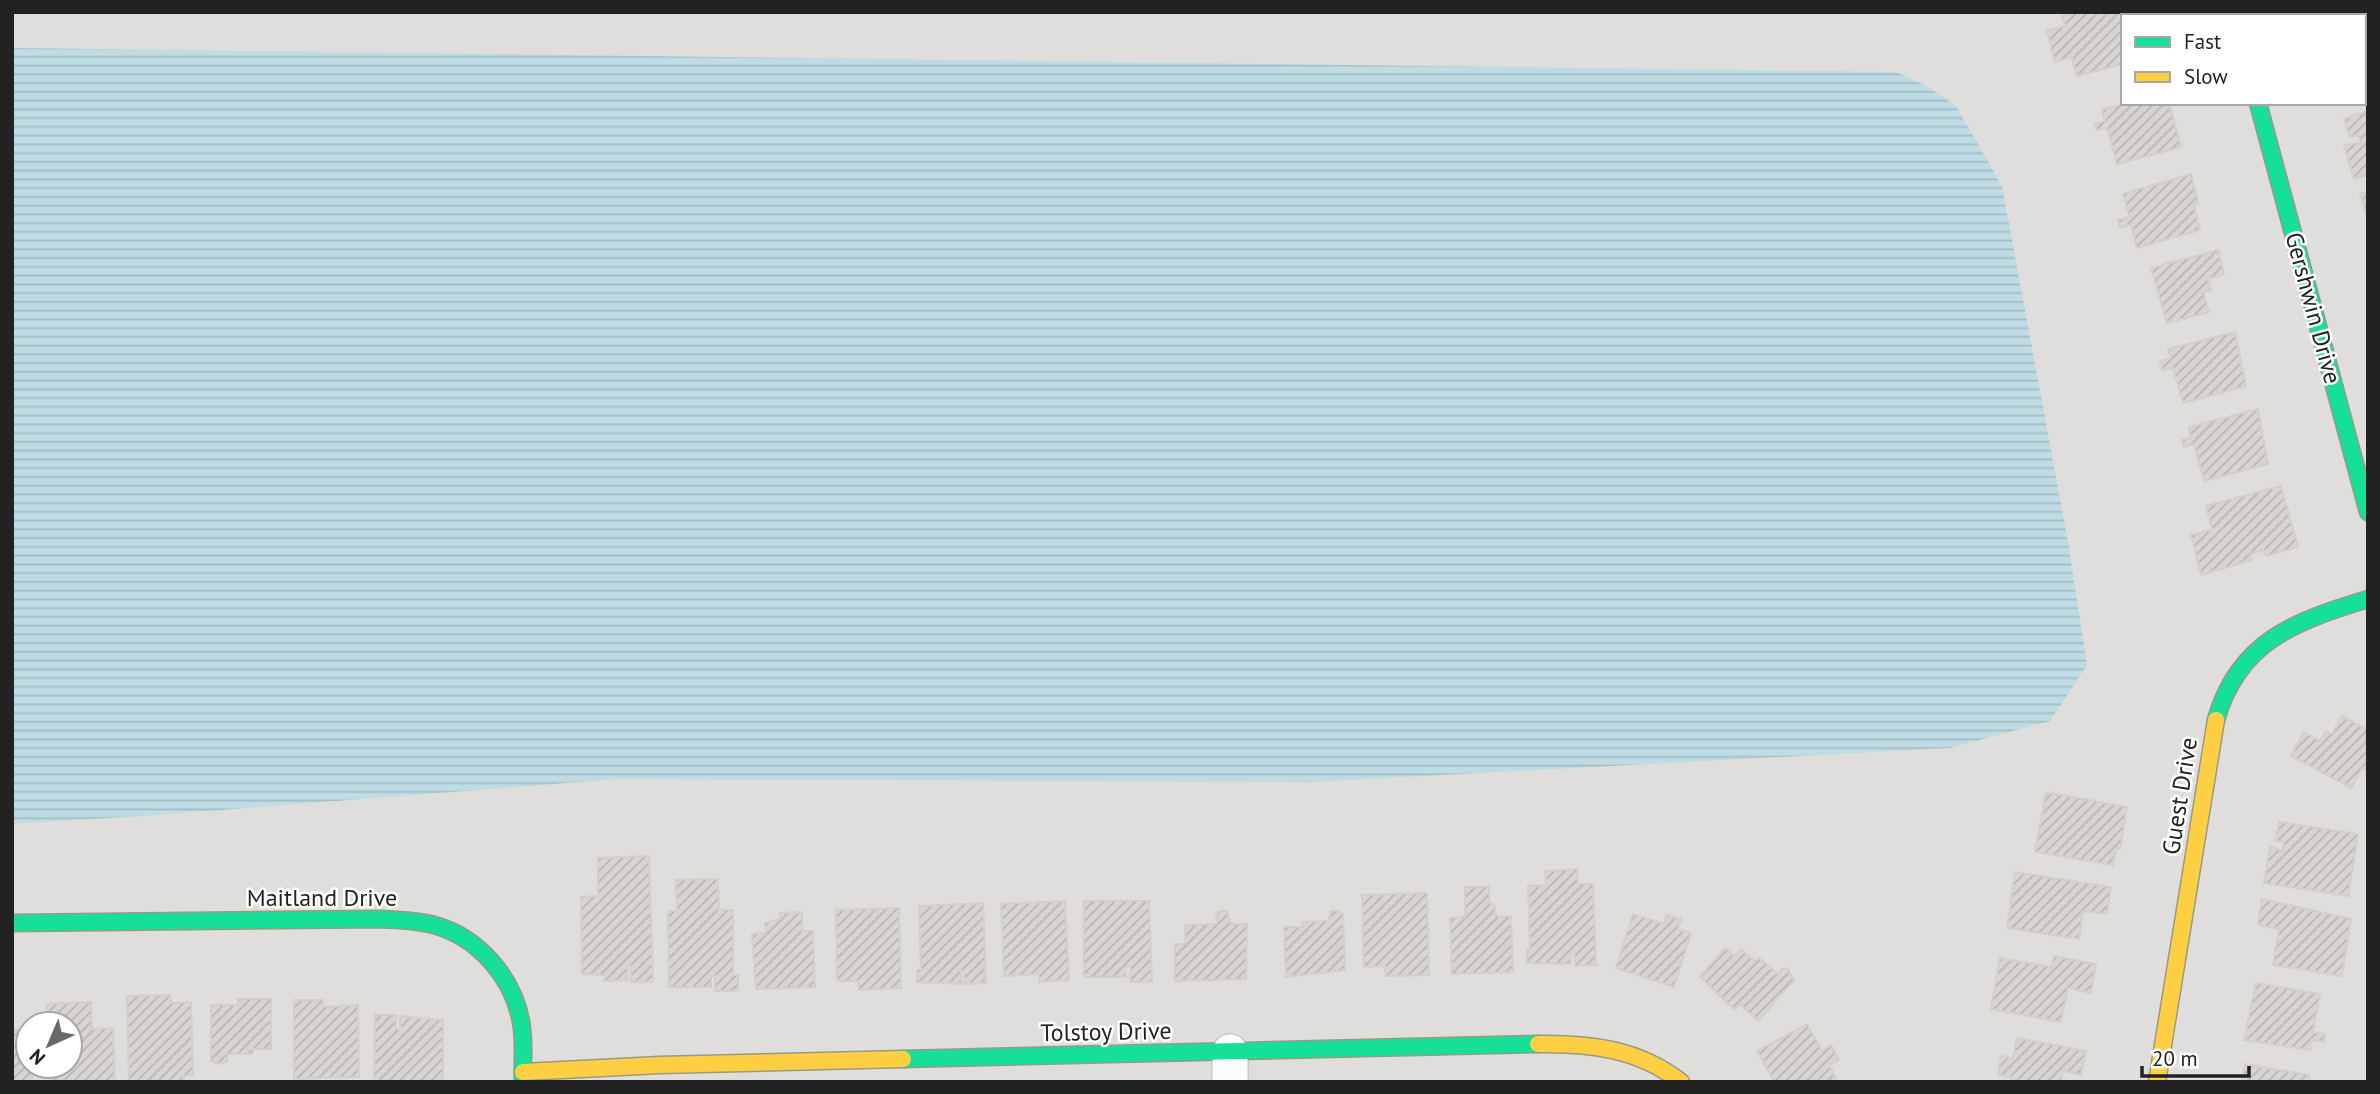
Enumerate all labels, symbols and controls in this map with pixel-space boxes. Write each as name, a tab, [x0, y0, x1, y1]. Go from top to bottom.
legend	[2121, 14, 2366, 105]
text: Fast	[2184, 28, 2221, 55]
text: Slow	[2184, 63, 2228, 90]
street label: Gershwin Drive	[2278, 229, 2349, 387]
street label: Guest Drive	[2155, 735, 2204, 857]
street label: Maitland Drive	[247, 882, 397, 913]
north arrow	[14, 1010, 84, 1080]
street label: Tolstoy Drive	[1040, 1015, 1172, 1048]
scale bar	[2142, 1034, 2249, 1078]
text: N	[24, 1044, 50, 1070]
text: 20 m	[2152, 1045, 2198, 1072]

